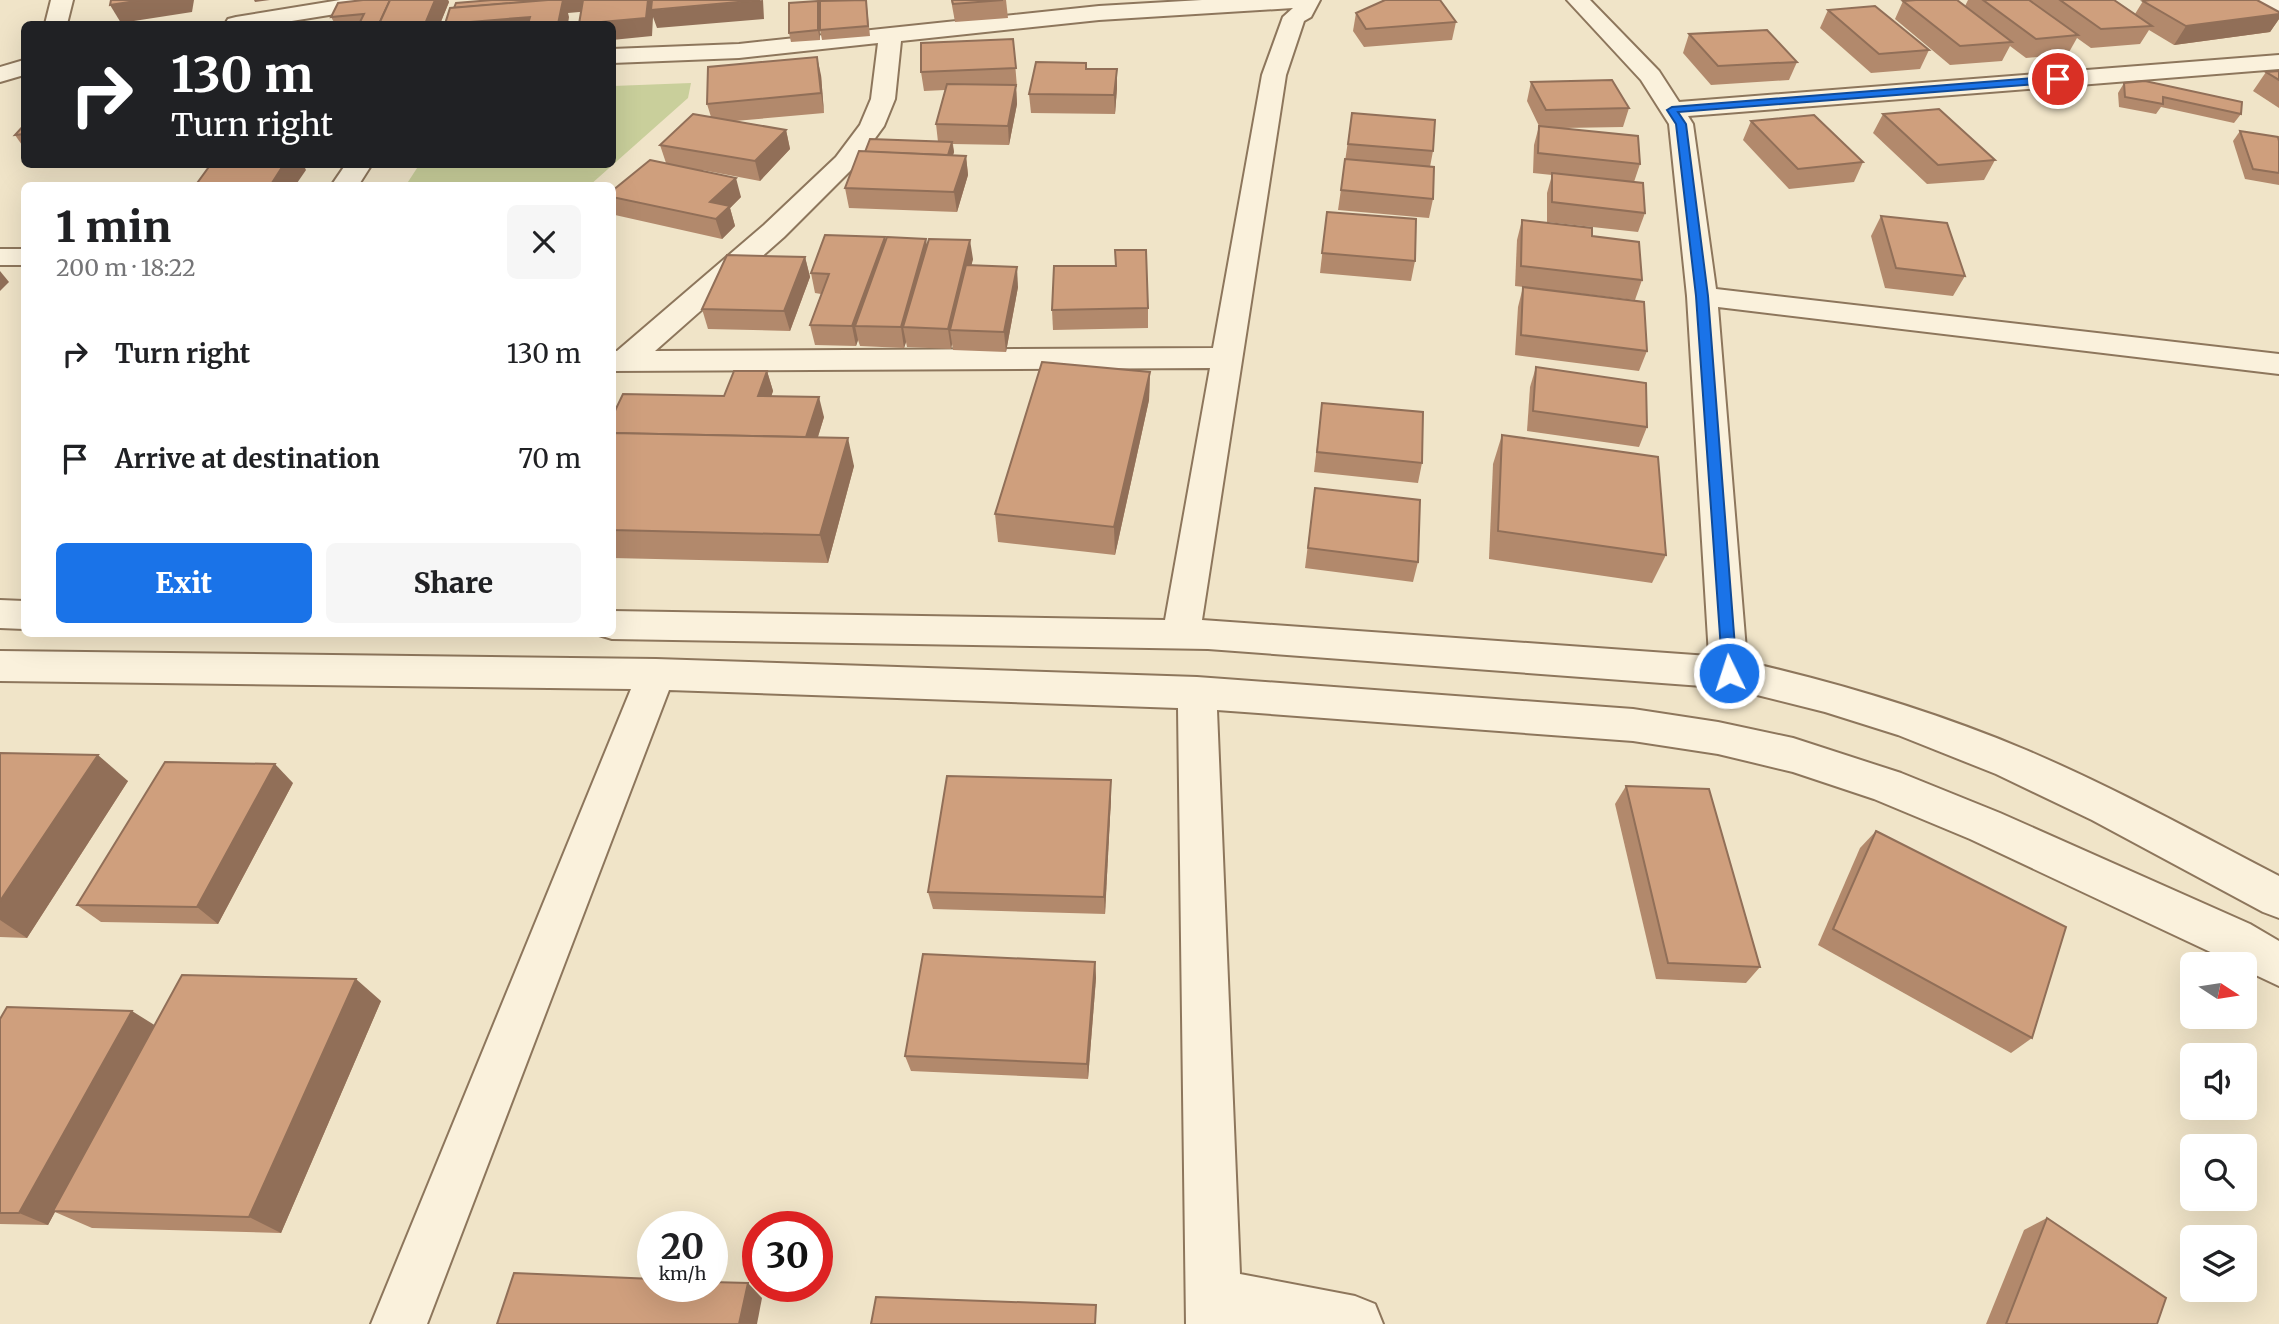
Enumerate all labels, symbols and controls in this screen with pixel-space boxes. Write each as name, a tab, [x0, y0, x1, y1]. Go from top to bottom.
text: 130 m	[171, 44, 314, 105]
icon: right	[56, 49, 147, 140]
pin	[2028, 49, 2088, 109]
icon: arrive	[2039, 60, 2077, 98]
text: Turn right	[171, 105, 333, 145]
text: 1 min	[56, 201, 171, 253]
button: close	[507, 205, 581, 279]
text: 200 m · 18:22	[56, 253, 196, 282]
icon: right	[56, 335, 94, 373]
text: Turn right	[115, 337, 250, 370]
text: 130 m	[507, 337, 581, 370]
icon: arrive	[56, 440, 94, 478]
text: Arrive at destination	[115, 442, 380, 475]
text: 70 m	[518, 442, 581, 475]
button: Exit	[56, 543, 312, 623]
button: Share	[326, 543, 581, 623]
position arrow	[1692, 636, 1766, 710]
north arrow	[2180, 952, 2258, 1029]
map controls	[2180, 952, 2257, 1302]
button: sound	[2180, 1043, 2257, 1120]
button: search	[2180, 1134, 2257, 1211]
speed limit sign: 30	[742, 1211, 833, 1302]
text: 20	[661, 1225, 704, 1269]
button: layers	[2180, 1225, 2257, 1302]
text: km/h	[659, 1262, 706, 1285]

